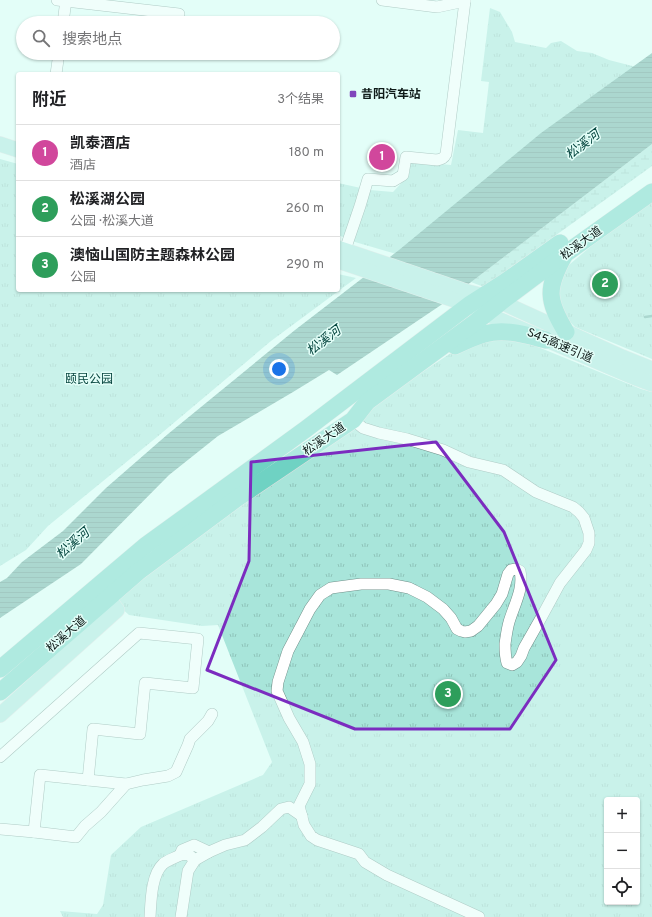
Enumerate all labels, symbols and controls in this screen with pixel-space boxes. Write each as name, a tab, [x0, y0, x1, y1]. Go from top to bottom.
search box	[16, 16, 340, 60]
icon: search	[30, 27, 52, 49]
text: 搜索地点	[62, 31, 122, 50]
place label: 昔阳汽车站	[361, 87, 421, 103]
marker: 昔阳汽车站	[348, 89, 358, 99]
text: 附近	[32, 90, 66, 112]
text: 3个结果	[277, 92, 324, 108]
water label: 松溪河	[563, 126, 606, 164]
text: 凯泰酒店	[70, 135, 130, 154]
pin: 1	[369, 142, 395, 172]
text: 1	[42, 145, 48, 161]
text: 180 m	[289, 145, 324, 161]
text: 酒店	[70, 158, 96, 174]
text: 松溪湖公园	[70, 191, 145, 210]
text: 2	[41, 201, 49, 217]
text: 260 m	[286, 201, 324, 217]
text: 公园 · 松溪大道	[70, 214, 154, 230]
street label: 松溪大道	[557, 223, 606, 264]
text: 澳恼山国防主题森林公园	[70, 247, 235, 266]
text: 3	[41, 257, 49, 273]
text: 290 m	[286, 257, 324, 273]
pin: 2	[592, 269, 618, 299]
text: 公园	[70, 270, 96, 286]
water label: 松溪河	[304, 322, 347, 360]
street label: S45高速引道	[524, 325, 595, 367]
your location	[269, 359, 289, 379]
park label: 颐民公园	[65, 372, 113, 388]
street label: 松溪大道	[300, 420, 349, 460]
water label: 松溪河	[53, 524, 96, 563]
street label: 松溪大道	[43, 613, 90, 657]
pin: 3	[435, 679, 461, 709]
map controls	[604, 797, 640, 905]
button: +	[604, 797, 640, 833]
button: −	[604, 833, 640, 869]
button: locate	[604, 869, 640, 905]

